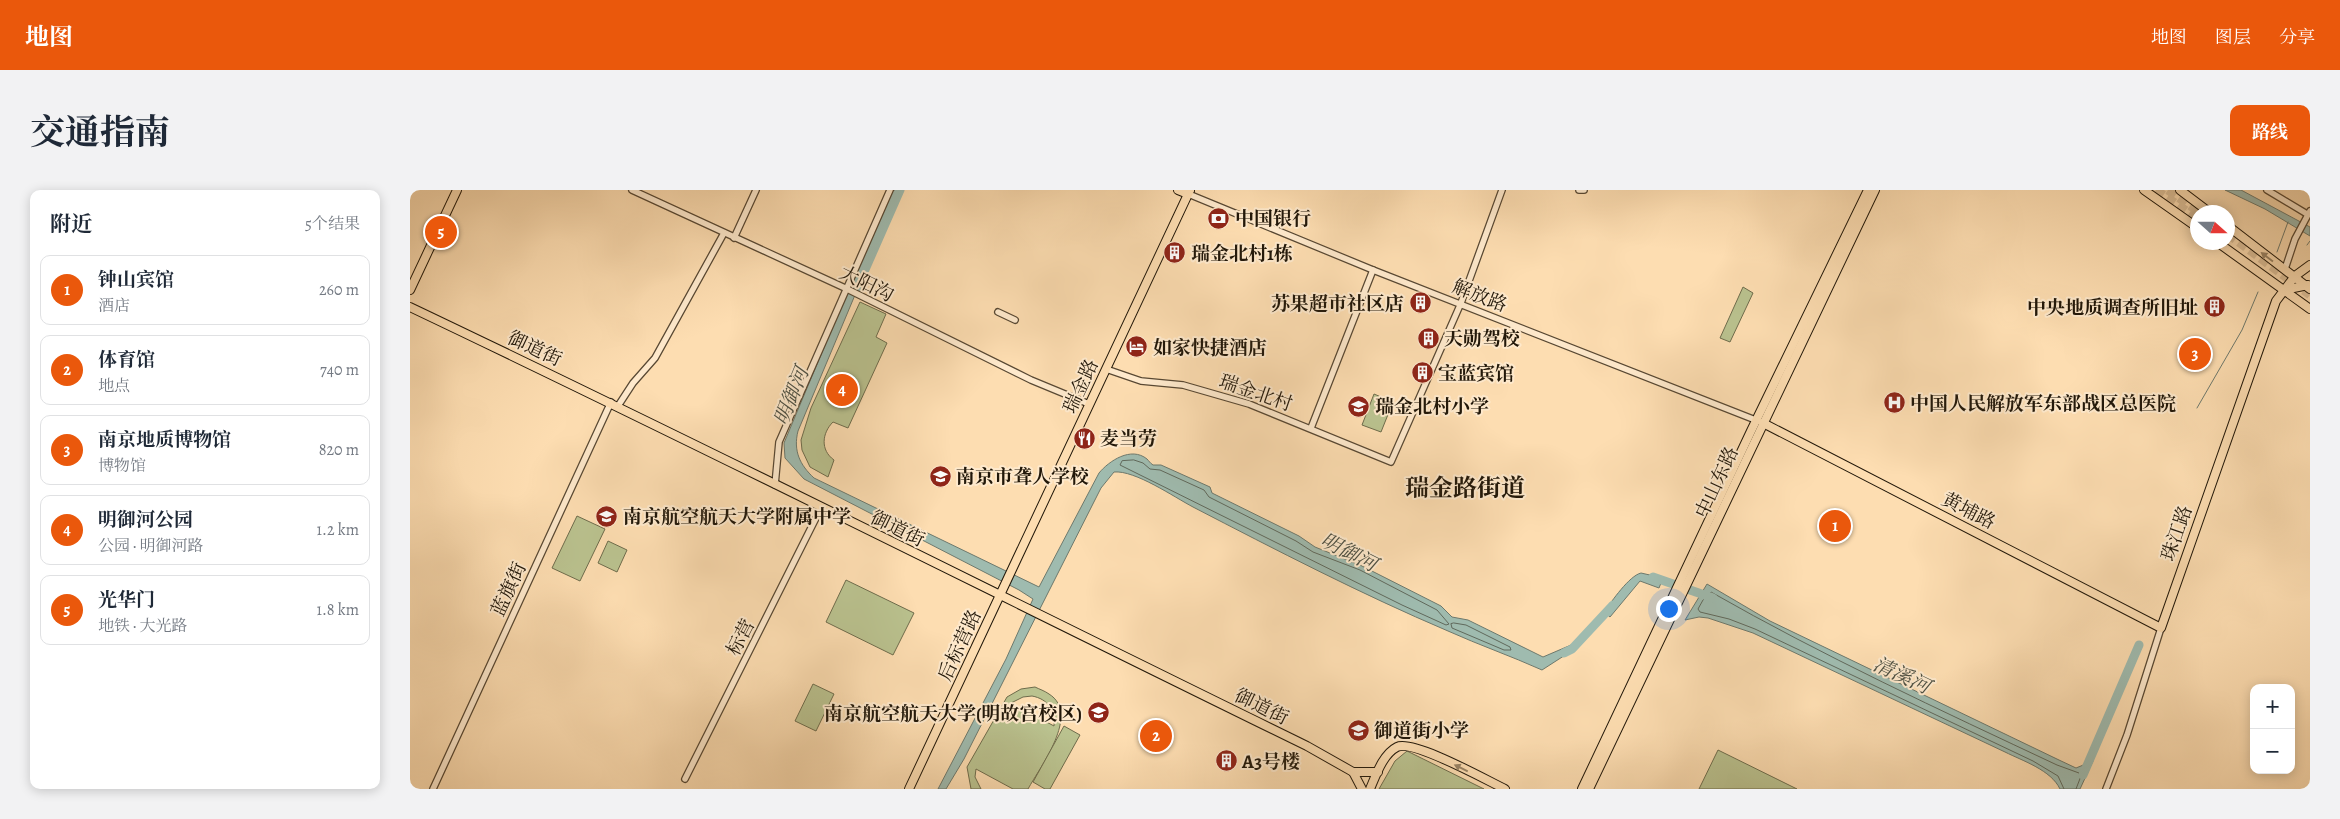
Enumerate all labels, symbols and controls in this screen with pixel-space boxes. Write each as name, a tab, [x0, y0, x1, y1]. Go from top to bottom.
text: 地图	[25, 21, 73, 53]
text: 地图	[2151, 25, 2187, 49]
text: 图层	[2215, 25, 2251, 49]
text: 分享	[2279, 25, 2315, 49]
button: 路线	[2230, 105, 2310, 156]
text: 交通指南	[30, 108, 170, 156]
north arrow	[2190, 205, 2235, 250]
bank icon: 中国银行	[1207, 206, 1231, 230]
place label: 中国银行	[1235, 206, 1311, 232]
text: 附近	[50, 210, 92, 238]
text: 5个结果	[305, 213, 360, 235]
pin: 5	[425, 213, 457, 251]
building icon: 瑞金北村1栋	[1163, 241, 1187, 265]
place label: 瑞金北村1栋	[1191, 241, 1293, 267]
one-way arrow	[2261, 251, 2274, 262]
street label: 大阳沟	[835, 260, 898, 308]
text: 钟山宾馆	[98, 267, 174, 293]
street label: 解放路	[1448, 274, 1511, 318]
text: 1	[64, 279, 70, 301]
text: 260 m	[319, 279, 359, 301]
place label: 苏果超市社区店	[1271, 291, 1404, 317]
building icon: 苏果超市社区店	[1408, 291, 1432, 315]
text: 酒店	[98, 295, 130, 317]
place label: 中央地质调查所旧址	[2027, 295, 2198, 321]
building icon: 中央地质调查所旧址	[2202, 295, 2226, 319]
street label: 御道街	[503, 325, 566, 373]
building icon: 天勋驾校	[1416, 326, 1440, 350]
place label: 天勋驾校	[1444, 326, 1520, 352]
hotel icon: 如家快捷酒店	[1125, 335, 1149, 359]
place label: 如家快捷酒店	[1153, 335, 1267, 361]
pin: 3	[2179, 335, 2211, 373]
text: 体育馆	[98, 347, 155, 373]
street label: 瑞金路	[1057, 355, 1105, 418]
text: 2	[63, 359, 71, 381]
text: 740 m	[320, 359, 359, 381]
water label: 明御河	[768, 361, 816, 429]
building icon: 宝蓝宾馆	[1410, 361, 1434, 385]
place label: 宝蓝宾馆	[1438, 361, 1514, 387]
street label: 瑞金北村	[1216, 368, 1296, 418]
pin: 4	[826, 371, 858, 409]
text: 地点	[98, 375, 130, 397]
hospital icon: 中国人民解放军东部战区总医院	[1882, 391, 1906, 415]
place label: 中国人民解放军东部战区总医院	[1910, 391, 2176, 417]
school or university icon: 瑞金北村小学	[1347, 394, 1371, 418]
place label: 瑞金北村小学	[1375, 394, 1489, 420]
restaurant icon: 麦当劳	[1072, 426, 1096, 450]
place label: 麦当劳	[1100, 426, 1157, 452]
text: 南京地质博物馆	[98, 427, 231, 453]
text: 3	[64, 439, 70, 461]
text: 820 m	[319, 439, 359, 461]
street label: 中山东路	[1689, 442, 1745, 522]
text: 博物馆	[98, 455, 146, 477]
school or university icon: 南京市聋人学校	[928, 464, 952, 488]
place label: 南京市聋人学校	[956, 464, 1089, 490]
district label: 瑞金路街道	[1405, 472, 1525, 504]
street label: 黄埔路	[1937, 486, 2000, 535]
street label: 珠江路	[2155, 502, 2199, 565]
school or university icon: 南京航空航天大学附属中学	[595, 504, 619, 528]
place label: 南京航空航天大学附属中学	[623, 504, 851, 530]
street label: 御道街	[866, 505, 929, 553]
text: 明御河公园	[98, 507, 193, 533]
pin: 1	[1819, 507, 1851, 545]
text: 4	[63, 519, 71, 541]
text: 1.2 km	[317, 519, 359, 541]
water label: 明御河	[1316, 527, 1384, 579]
text: 公园 · 明御河路	[98, 535, 204, 557]
street label: 蓝旗街	[485, 558, 533, 621]
text: 光华门	[98, 587, 155, 613]
your location	[1656, 596, 1682, 622]
text: 5	[64, 599, 70, 621]
text: 1.8 km	[316, 599, 359, 621]
street label: 后标营路	[932, 605, 988, 685]
text: 地铁 · 大光路	[98, 615, 188, 637]
street label: 标营	[721, 615, 761, 660]
water label: 清溪河	[1869, 651, 1937, 702]
street label: 御道街	[1230, 683, 1293, 731]
map controls	[2250, 684, 2295, 774]
button: +	[2250, 684, 2295, 729]
place label: 南京航空航天大学(明故宫校区)	[824, 701, 1082, 727]
school or university icon: 南京航空航天大学(明故宫校区)	[1086, 701, 1110, 725]
pin: 2	[1140, 717, 1172, 755]
school or university icon: 御道街小学	[1346, 718, 1370, 742]
place label: 御道街小学	[1374, 718, 1469, 744]
button: −	[2250, 729, 2295, 774]
building icon: A3号楼	[1214, 749, 1238, 773]
place label: A3号楼	[1241, 749, 1300, 775]
one-way arrow	[1454, 764, 1468, 772]

